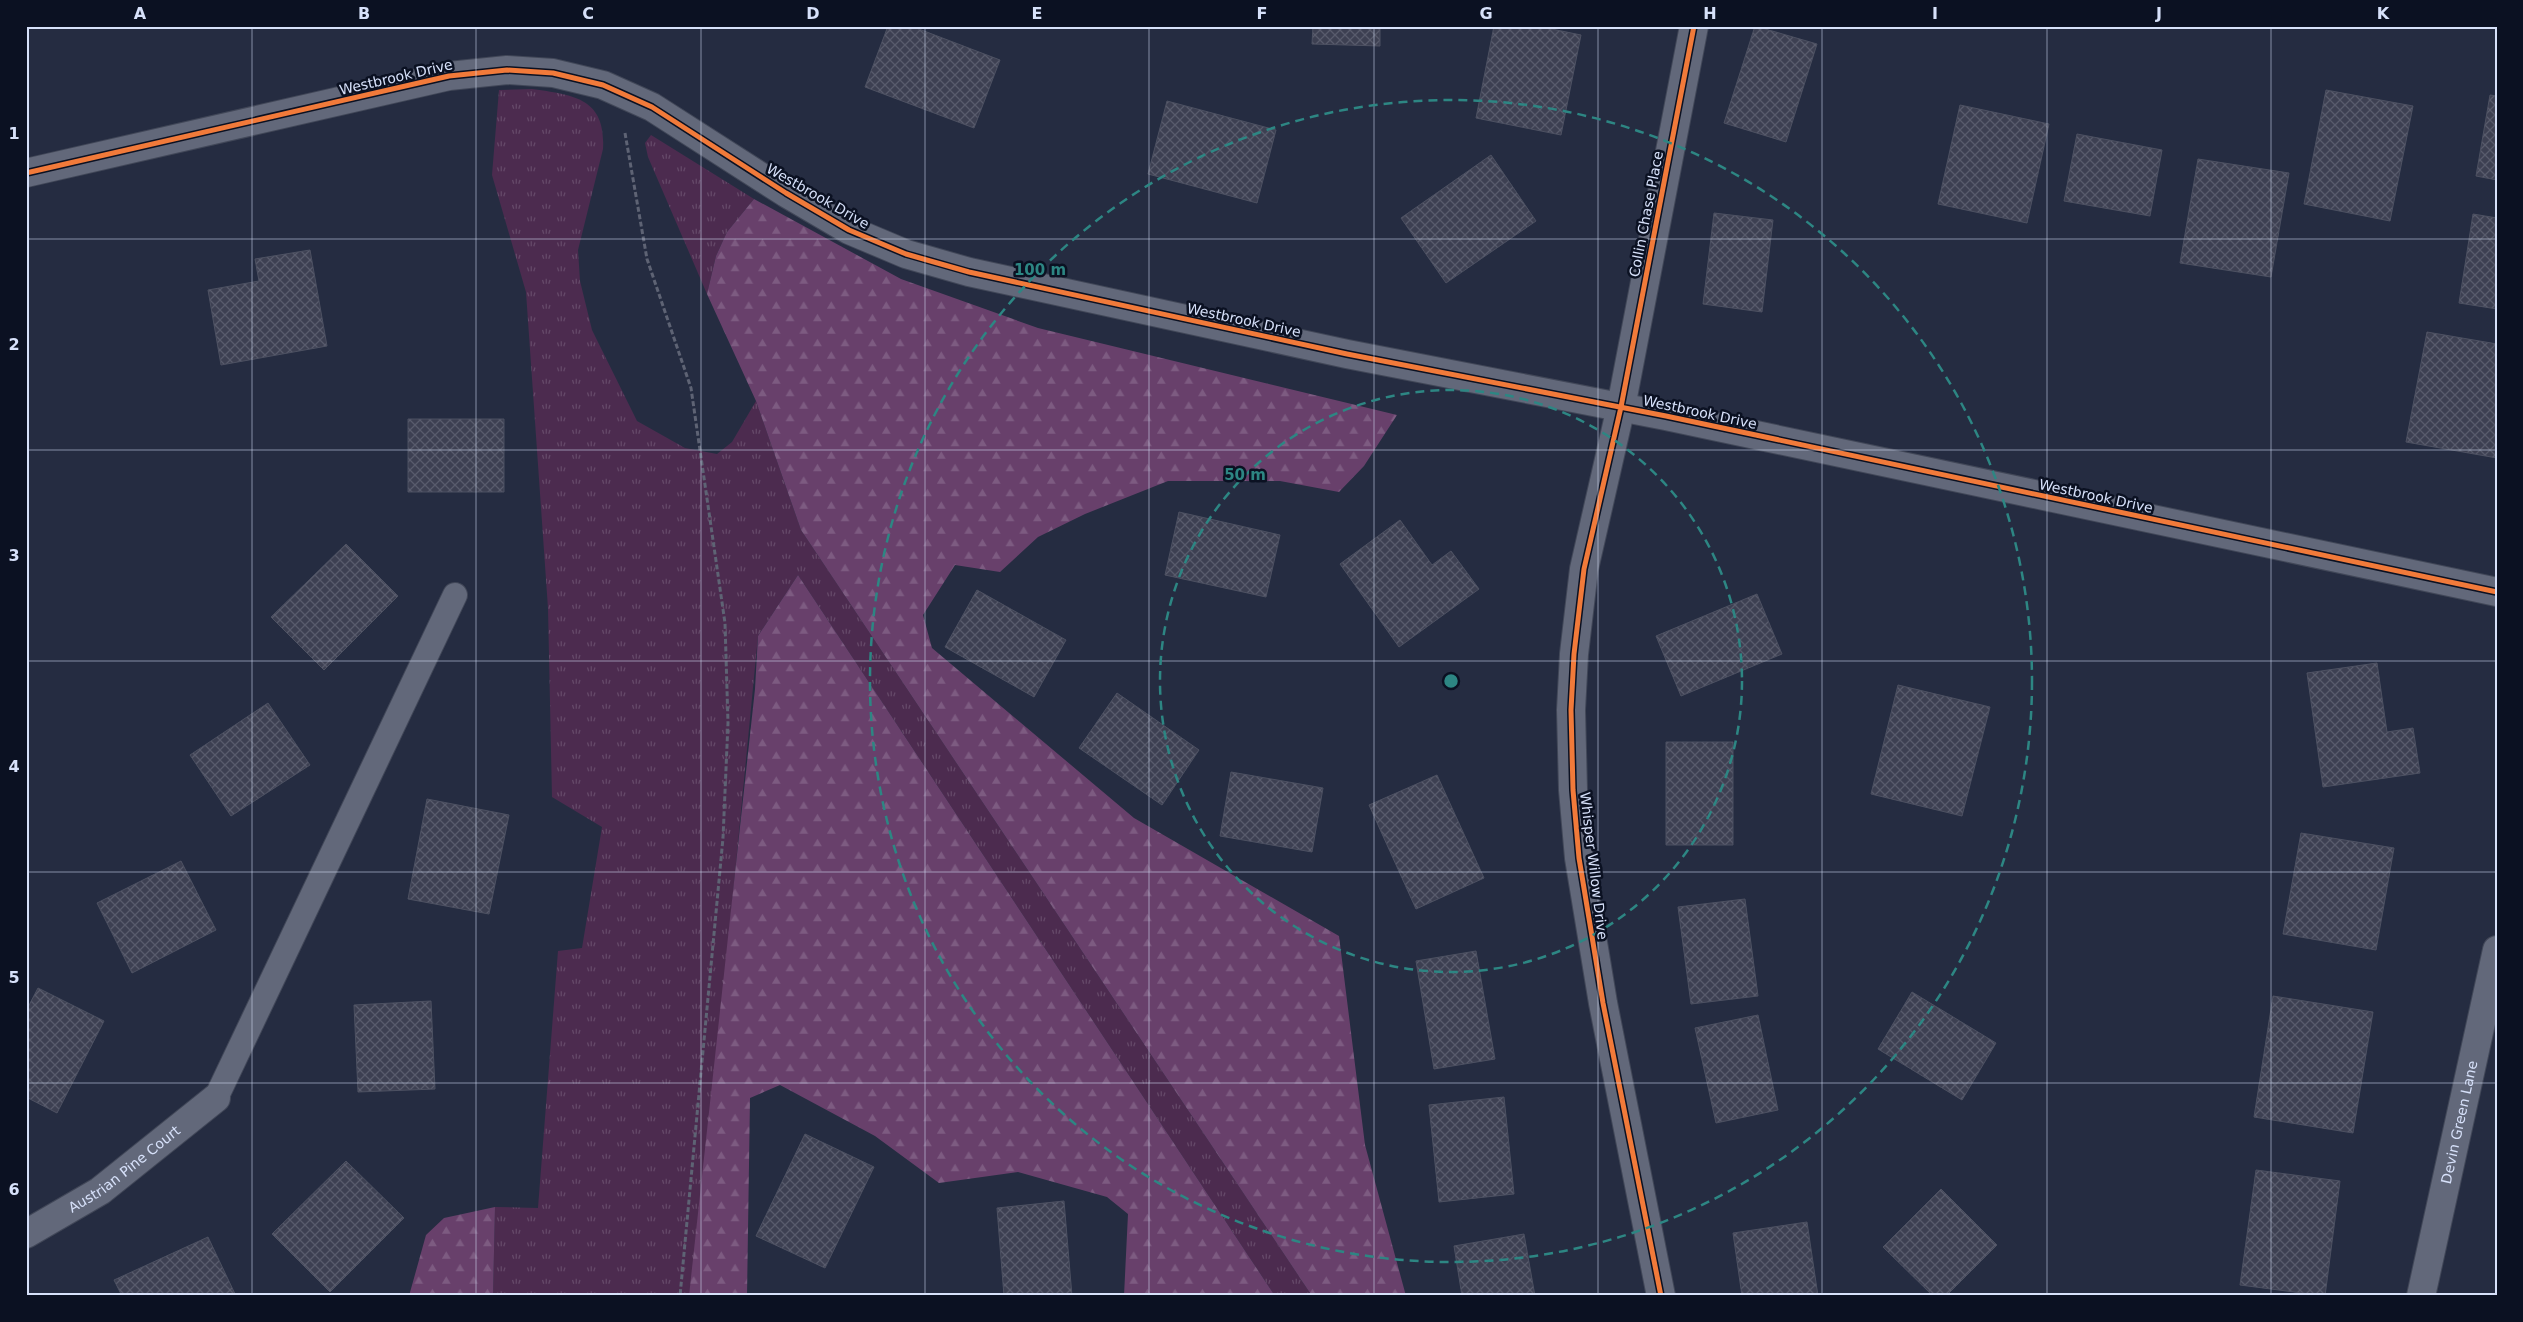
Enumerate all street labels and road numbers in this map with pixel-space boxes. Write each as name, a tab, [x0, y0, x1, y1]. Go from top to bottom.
street label: Westbrook Drive	[338, 56, 454, 98]
street label: Collin Chase Place	[1626, 150, 1666, 278]
street label: Westbrook Drive	[764, 160, 872, 232]
street label: Westbrook Drive	[1186, 300, 1302, 340]
street label: Westbrook Drive	[1642, 392, 1758, 432]
street label: Westbrook Drive	[2038, 476, 2154, 516]
street label: Whisper Willow Drive	[1577, 791, 1611, 941]
street label: Devin Green Lane	[2438, 1059, 2480, 1185]
street label: Austrian Pine Court	[66, 1122, 183, 1216]

